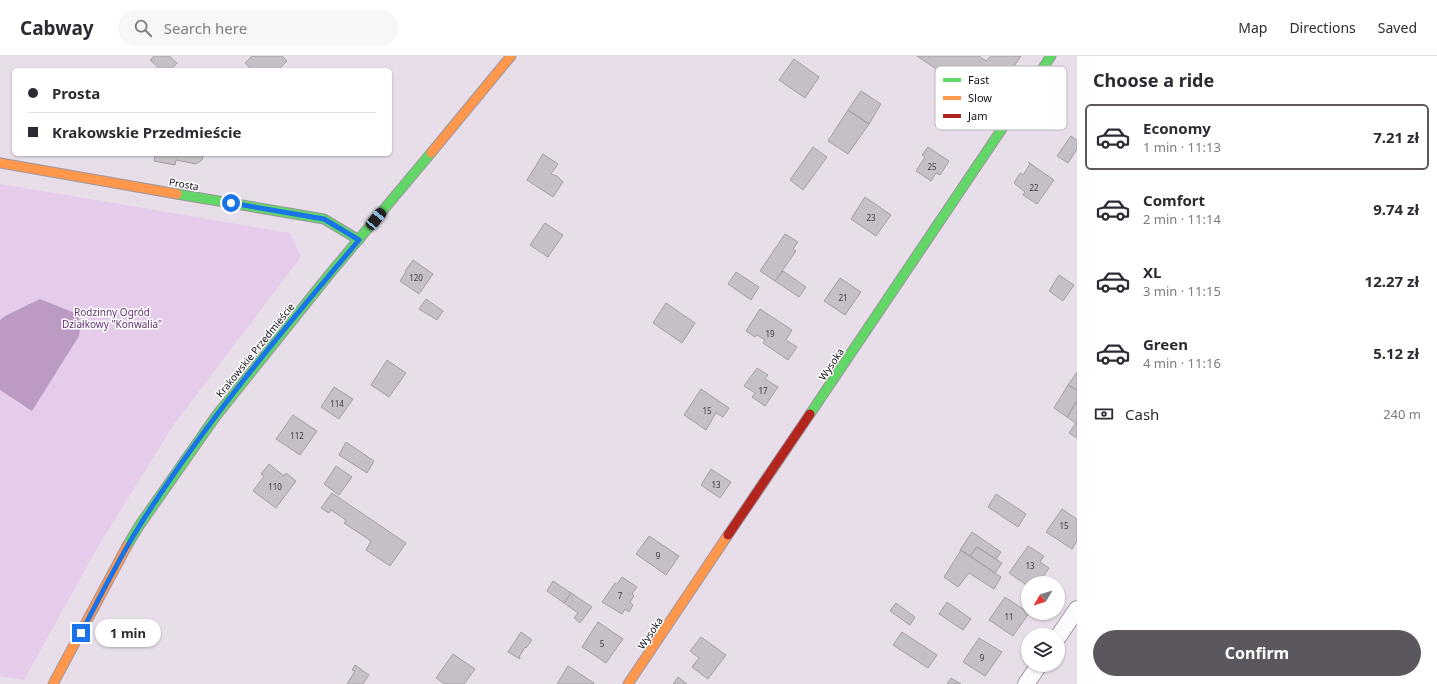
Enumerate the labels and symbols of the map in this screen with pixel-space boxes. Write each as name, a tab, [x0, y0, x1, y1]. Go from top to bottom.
legend	[935, 66, 1067, 130]
text: Fast	[968, 72, 989, 87]
text: Slow	[968, 90, 992, 105]
text: Jam	[967, 108, 987, 123]
house number: 25	[927, 161, 937, 172]
street label: Prosta	[168, 174, 200, 194]
house number: 22	[1029, 182, 1039, 193]
route start	[222, 194, 240, 212]
car	[364, 206, 388, 232]
house number: 23	[866, 212, 876, 223]
house number: 120	[409, 272, 423, 283]
house number: 21	[838, 292, 848, 303]
street label: Krakowskie Przedmieście	[212, 300, 298, 400]
park label: Rodzinny Ogród Działkowy "Konwalia"	[62, 305, 162, 331]
house number: 19	[765, 328, 775, 339]
street label: Wysoka	[815, 345, 847, 383]
house number: 17	[758, 385, 768, 396]
house number: 114	[330, 398, 344, 409]
house number: 15	[702, 405, 712, 416]
house number: 112	[290, 430, 304, 441]
house number: 13	[711, 479, 721, 490]
house number: 110	[268, 481, 282, 492]
house number: 15	[1059, 520, 1069, 531]
house number: 9	[656, 550, 661, 561]
house number: 13	[1025, 560, 1035, 571]
north arrow	[1021, 576, 1065, 620]
house number: 7	[618, 590, 623, 601]
house number: 11	[1004, 611, 1014, 622]
street label: Wysoka	[634, 614, 666, 652]
callout: 1 min	[95, 619, 161, 647]
route end	[72, 624, 90, 642]
house number: 5	[600, 638, 605, 649]
house number: 9	[980, 652, 985, 663]

